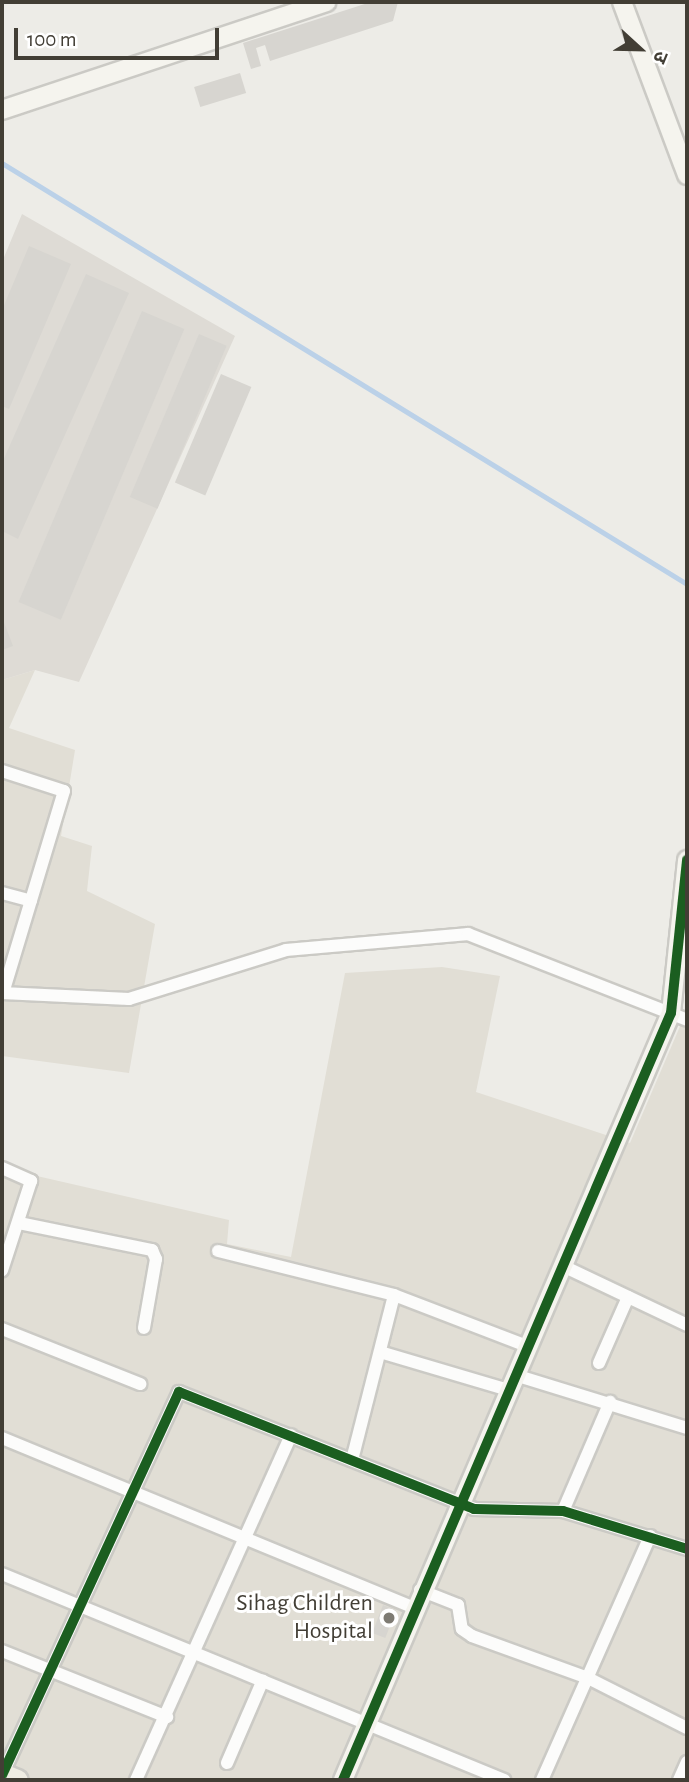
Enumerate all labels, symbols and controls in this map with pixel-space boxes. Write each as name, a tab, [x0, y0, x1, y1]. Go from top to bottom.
scale bar	[18, 14, 222, 58]
north arrow	[605, 14, 675, 84]
text: 100 m	[27, 29, 77, 50]
text: उ	[649, 48, 671, 66]
place label: Sihag Children Hospital	[236, 1590, 373, 1646]
marker: Sihag Children Hospital	[379, 1608, 399, 1628]

